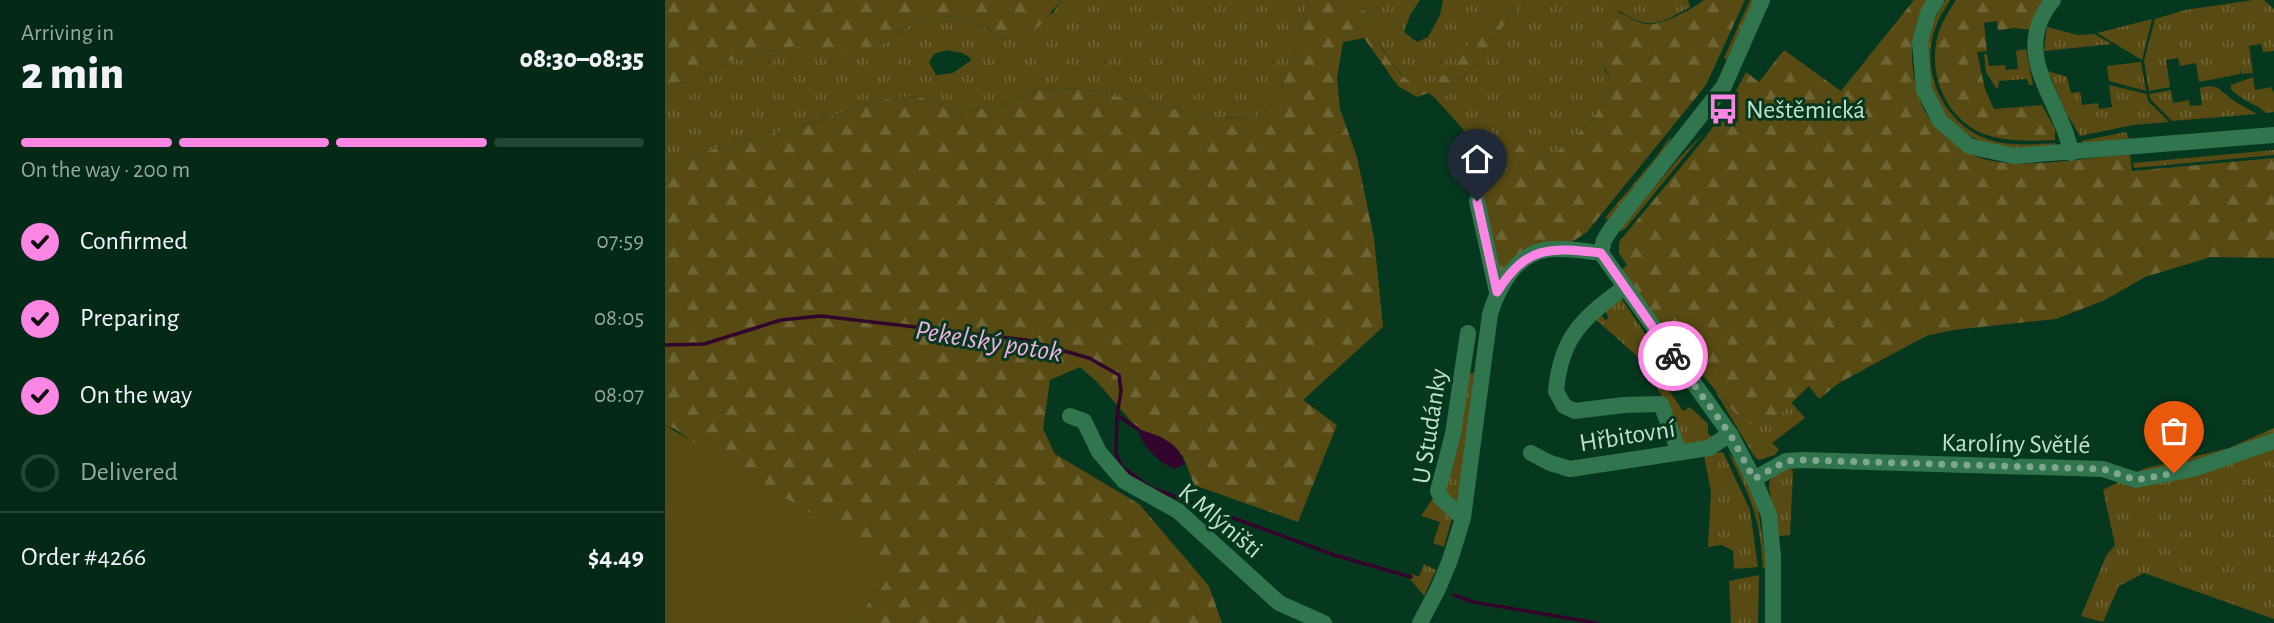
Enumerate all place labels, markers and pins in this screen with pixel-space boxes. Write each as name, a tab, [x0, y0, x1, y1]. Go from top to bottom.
bus stop icon: Neštěmická	[1706, 92, 1740, 126]
place label: Neštěmická	[1746, 97, 1865, 123]
pin	[1447, 129, 1507, 201]
pin	[2144, 401, 2204, 473]

